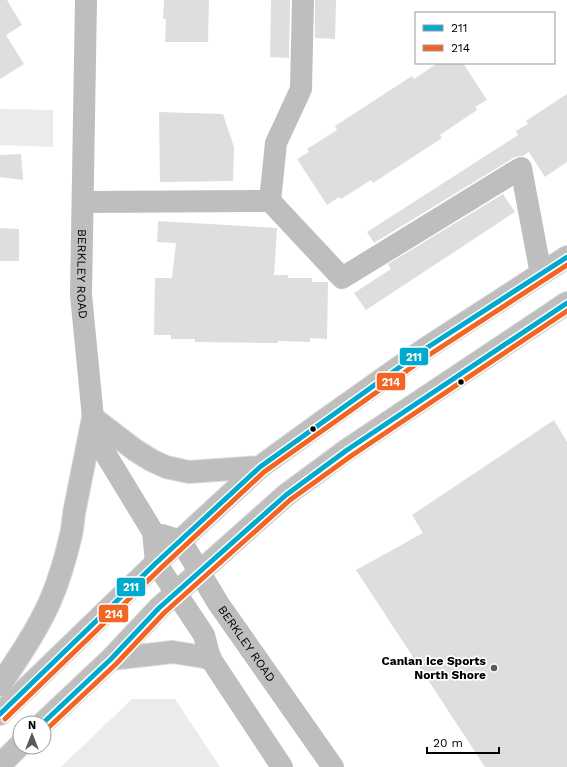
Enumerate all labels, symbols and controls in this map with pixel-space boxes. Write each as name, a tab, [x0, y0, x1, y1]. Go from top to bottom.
legend	[415, 12, 555, 64]
text: 211	[451, 21, 467, 35]
text: 214	[451, 41, 470, 55]
street label: BERKLEY ROAD	[74, 229, 90, 319]
line badge: 211	[399, 347, 429, 366]
text: 211	[406, 351, 422, 364]
line badge: 214	[376, 372, 406, 391]
text: 214	[382, 376, 400, 389]
unlabelled marker	[456, 377, 466, 387]
unlabelled marker	[308, 424, 318, 434]
line badge: 211	[116, 577, 146, 597]
text: 211	[123, 581, 139, 594]
street label: BERKLEY ROAD	[215, 603, 278, 685]
line badge: 214	[98, 604, 129, 623]
text: 214	[105, 608, 123, 621]
place label: Canlan Ice Sports North Shore	[382, 654, 487, 682]
marker: Canlan Ice Sports North Shore	[489, 663, 499, 673]
north arrow	[12, 715, 52, 755]
text: N	[28, 719, 36, 732]
scale bar	[427, 729, 499, 755]
text: 20 m	[433, 736, 463, 750]

